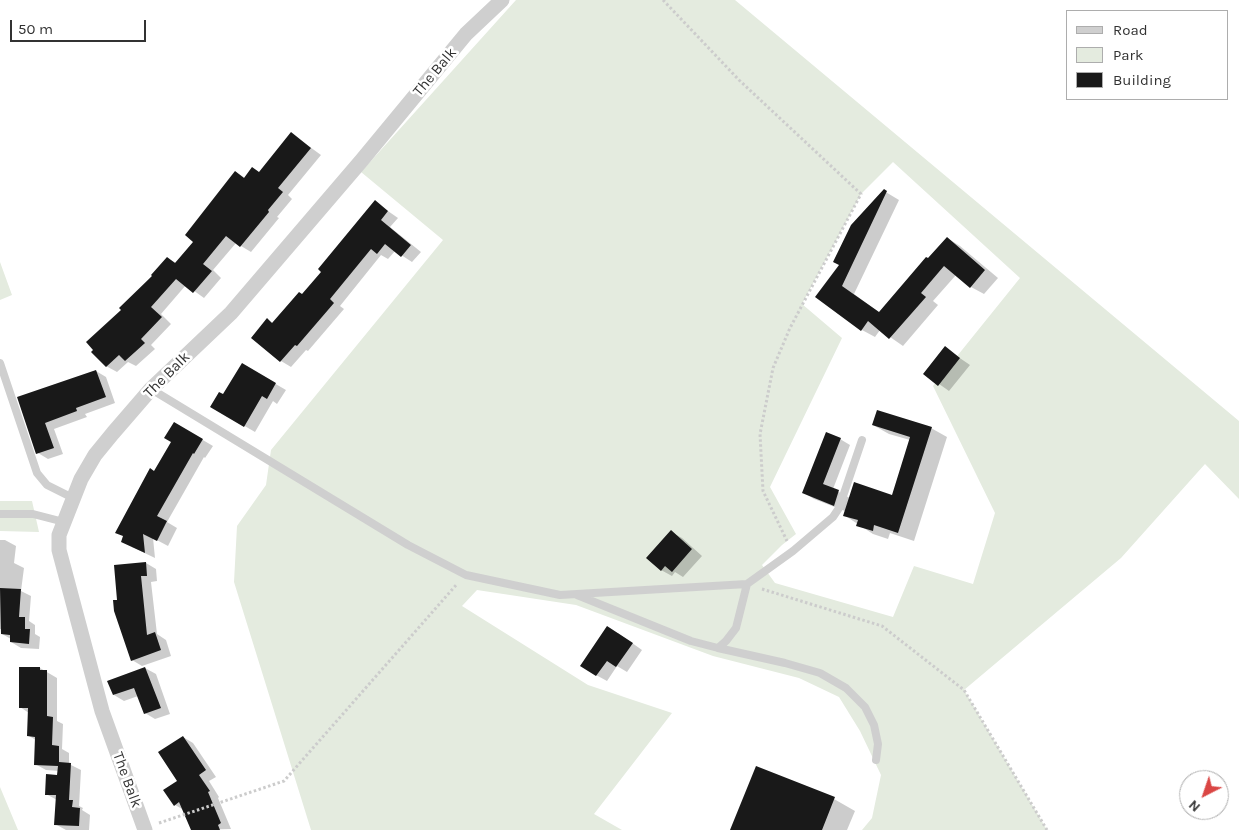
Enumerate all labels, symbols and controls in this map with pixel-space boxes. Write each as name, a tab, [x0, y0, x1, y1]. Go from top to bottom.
scale bar	[12, 10, 149, 42]
legend	[1066, 10, 1229, 100]
text: 50 m	[18, 20, 53, 38]
text: Road	[1113, 21, 1148, 39]
street label: The Balk	[409, 44, 461, 100]
text: Park	[1113, 46, 1143, 64]
text: Building	[1113, 71, 1171, 89]
street label: The Balk	[140, 348, 194, 402]
street label: The Balk	[109, 750, 145, 810]
north arrow	[1179, 770, 1229, 820]
text: N	[1185, 796, 1204, 816]

